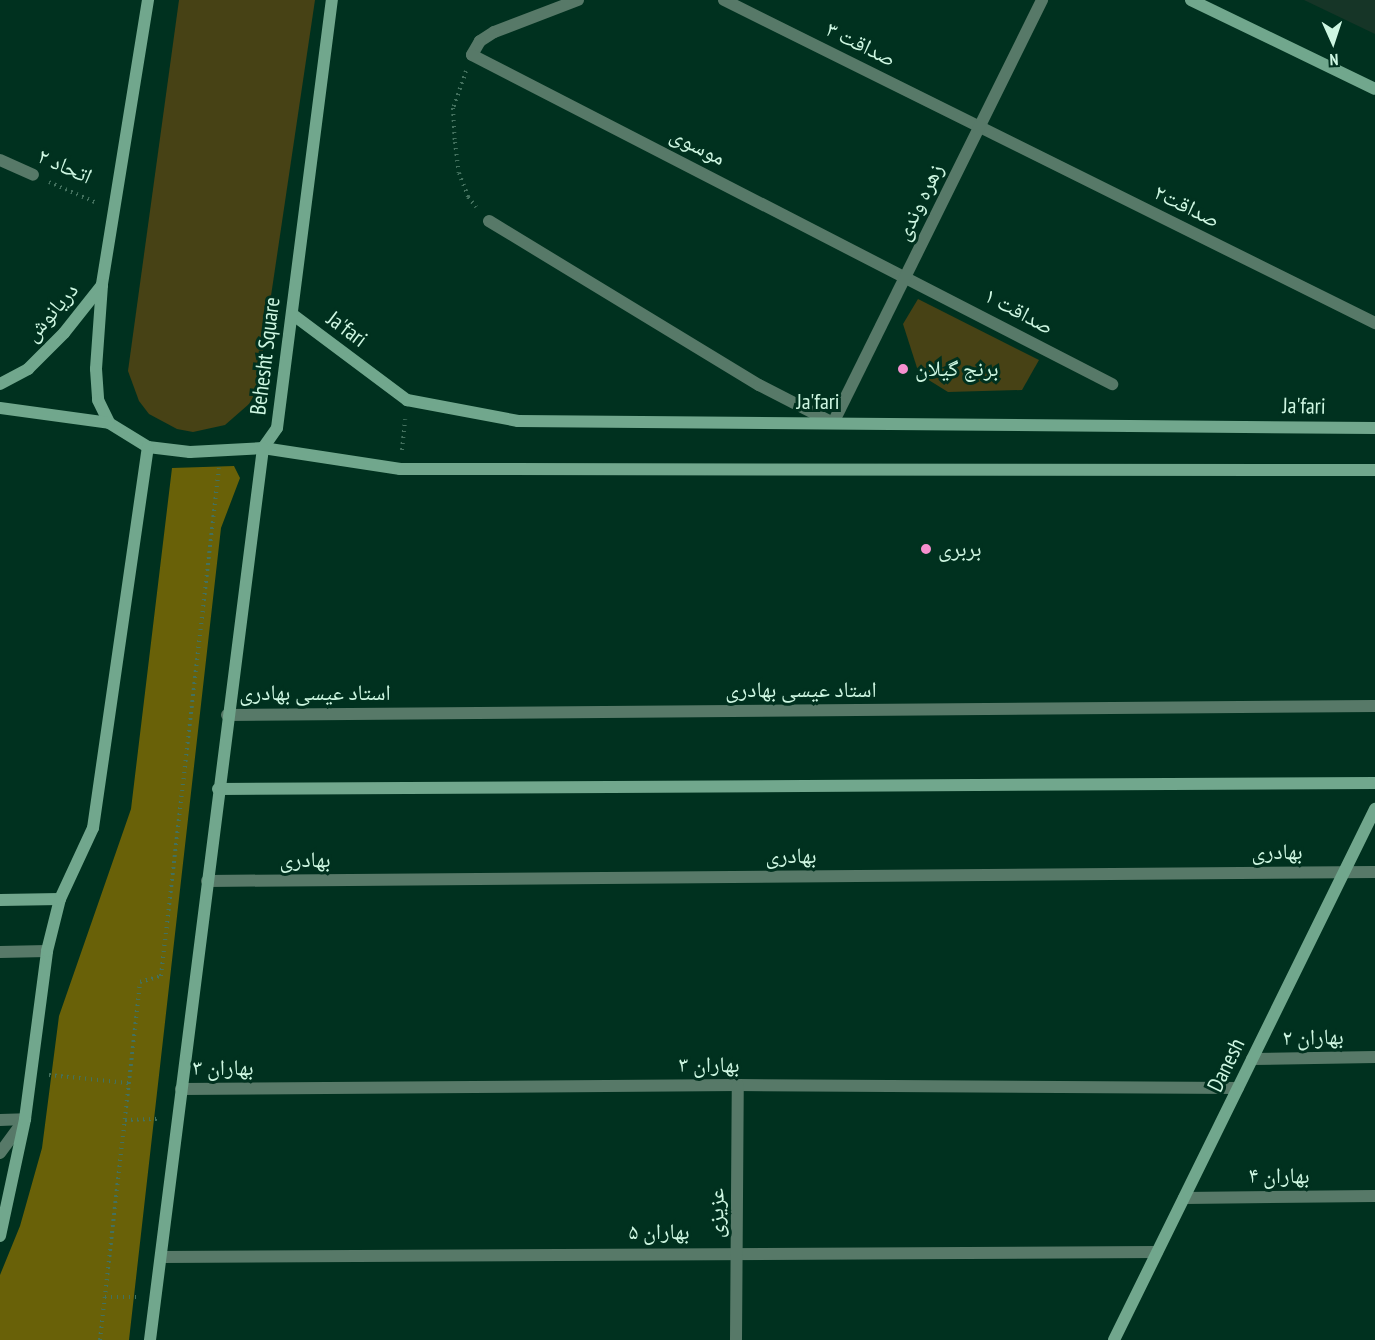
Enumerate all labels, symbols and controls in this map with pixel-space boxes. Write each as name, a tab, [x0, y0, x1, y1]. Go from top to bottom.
north arrow	[1303, 12, 1363, 72]
street label: صداقت ۳	[822, 16, 900, 72]
text: N	[1329, 50, 1339, 70]
street label: موسوی	[666, 121, 730, 171]
street label: اتحاد ۲	[34, 142, 96, 190]
street label: زهره وندی	[889, 159, 949, 245]
street label: صداقت۲	[1150, 179, 1224, 233]
street label: دریانوش	[18, 277, 84, 347]
street label: صداقت ۱	[980, 282, 1058, 340]
street label: Behesht Square	[245, 296, 285, 416]
street label: Ja'fari	[322, 305, 372, 353]
place label: برنج گیلان	[915, 356, 999, 382]
marker: برنج گیلان	[896, 362, 910, 376]
street label: Ja'fari	[796, 389, 840, 415]
street label: Ja'fari	[1282, 392, 1326, 420]
place label: بربری	[938, 536, 981, 562]
marker: بربری	[919, 542, 933, 556]
street label: استاد عیسی بهادری	[725, 677, 877, 703]
street label: استاد عیسی بهادری	[239, 680, 391, 706]
street label: بهادری	[1251, 839, 1303, 865]
street label: بهادری	[765, 843, 817, 869]
street label: بهادری	[279, 847, 331, 873]
street label: بهاران ۲	[1282, 1023, 1344, 1051]
street label: Danesh	[1202, 1034, 1250, 1096]
street label: بهاران ۳	[678, 1052, 740, 1078]
street label: بهاران ۳	[192, 1055, 254, 1081]
street label: بهاران ۴	[1248, 1163, 1310, 1189]
street label: عزیزی	[702, 1188, 730, 1238]
street label: بهاران ۵	[628, 1219, 690, 1245]

